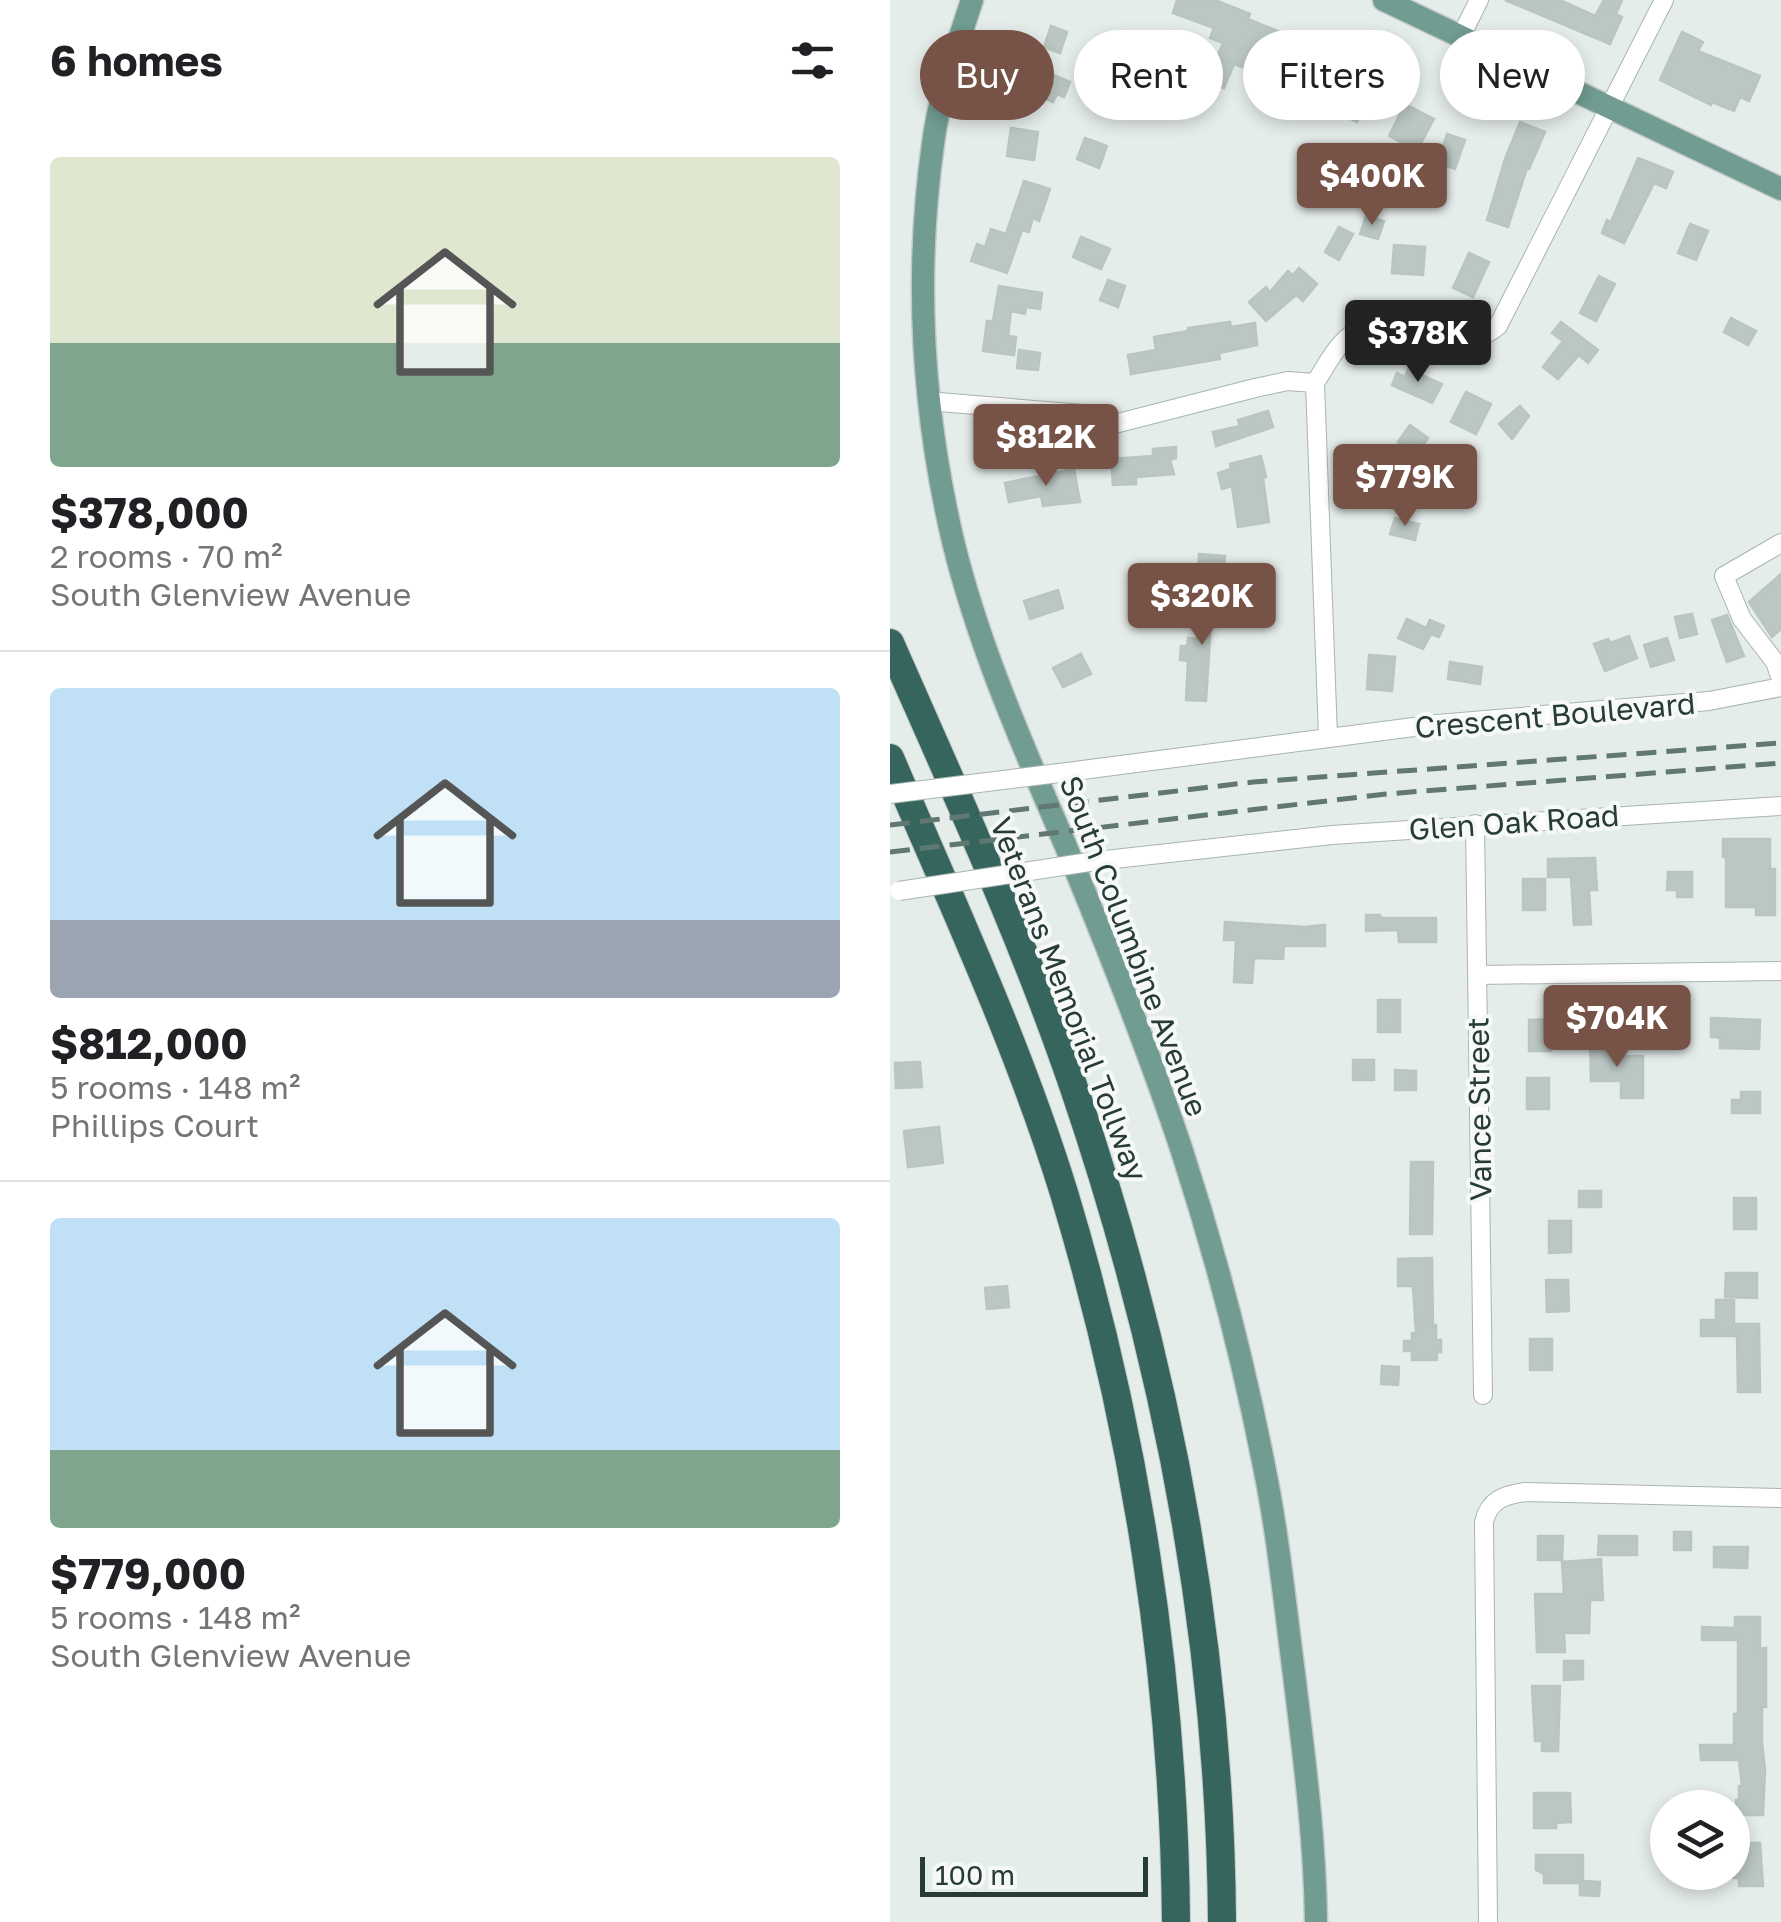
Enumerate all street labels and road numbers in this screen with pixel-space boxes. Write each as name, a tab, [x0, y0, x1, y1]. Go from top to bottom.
street label: Crescent Boulevard	[1413, 685, 1697, 745]
street label: South Columbine Avenue	[1052, 771, 1216, 1121]
street label: Glen Oak Road	[1408, 797, 1620, 847]
street label: Veterans Memorial Tollway	[983, 812, 1155, 1186]
street label: Vance Street	[1459, 1017, 1499, 1201]

